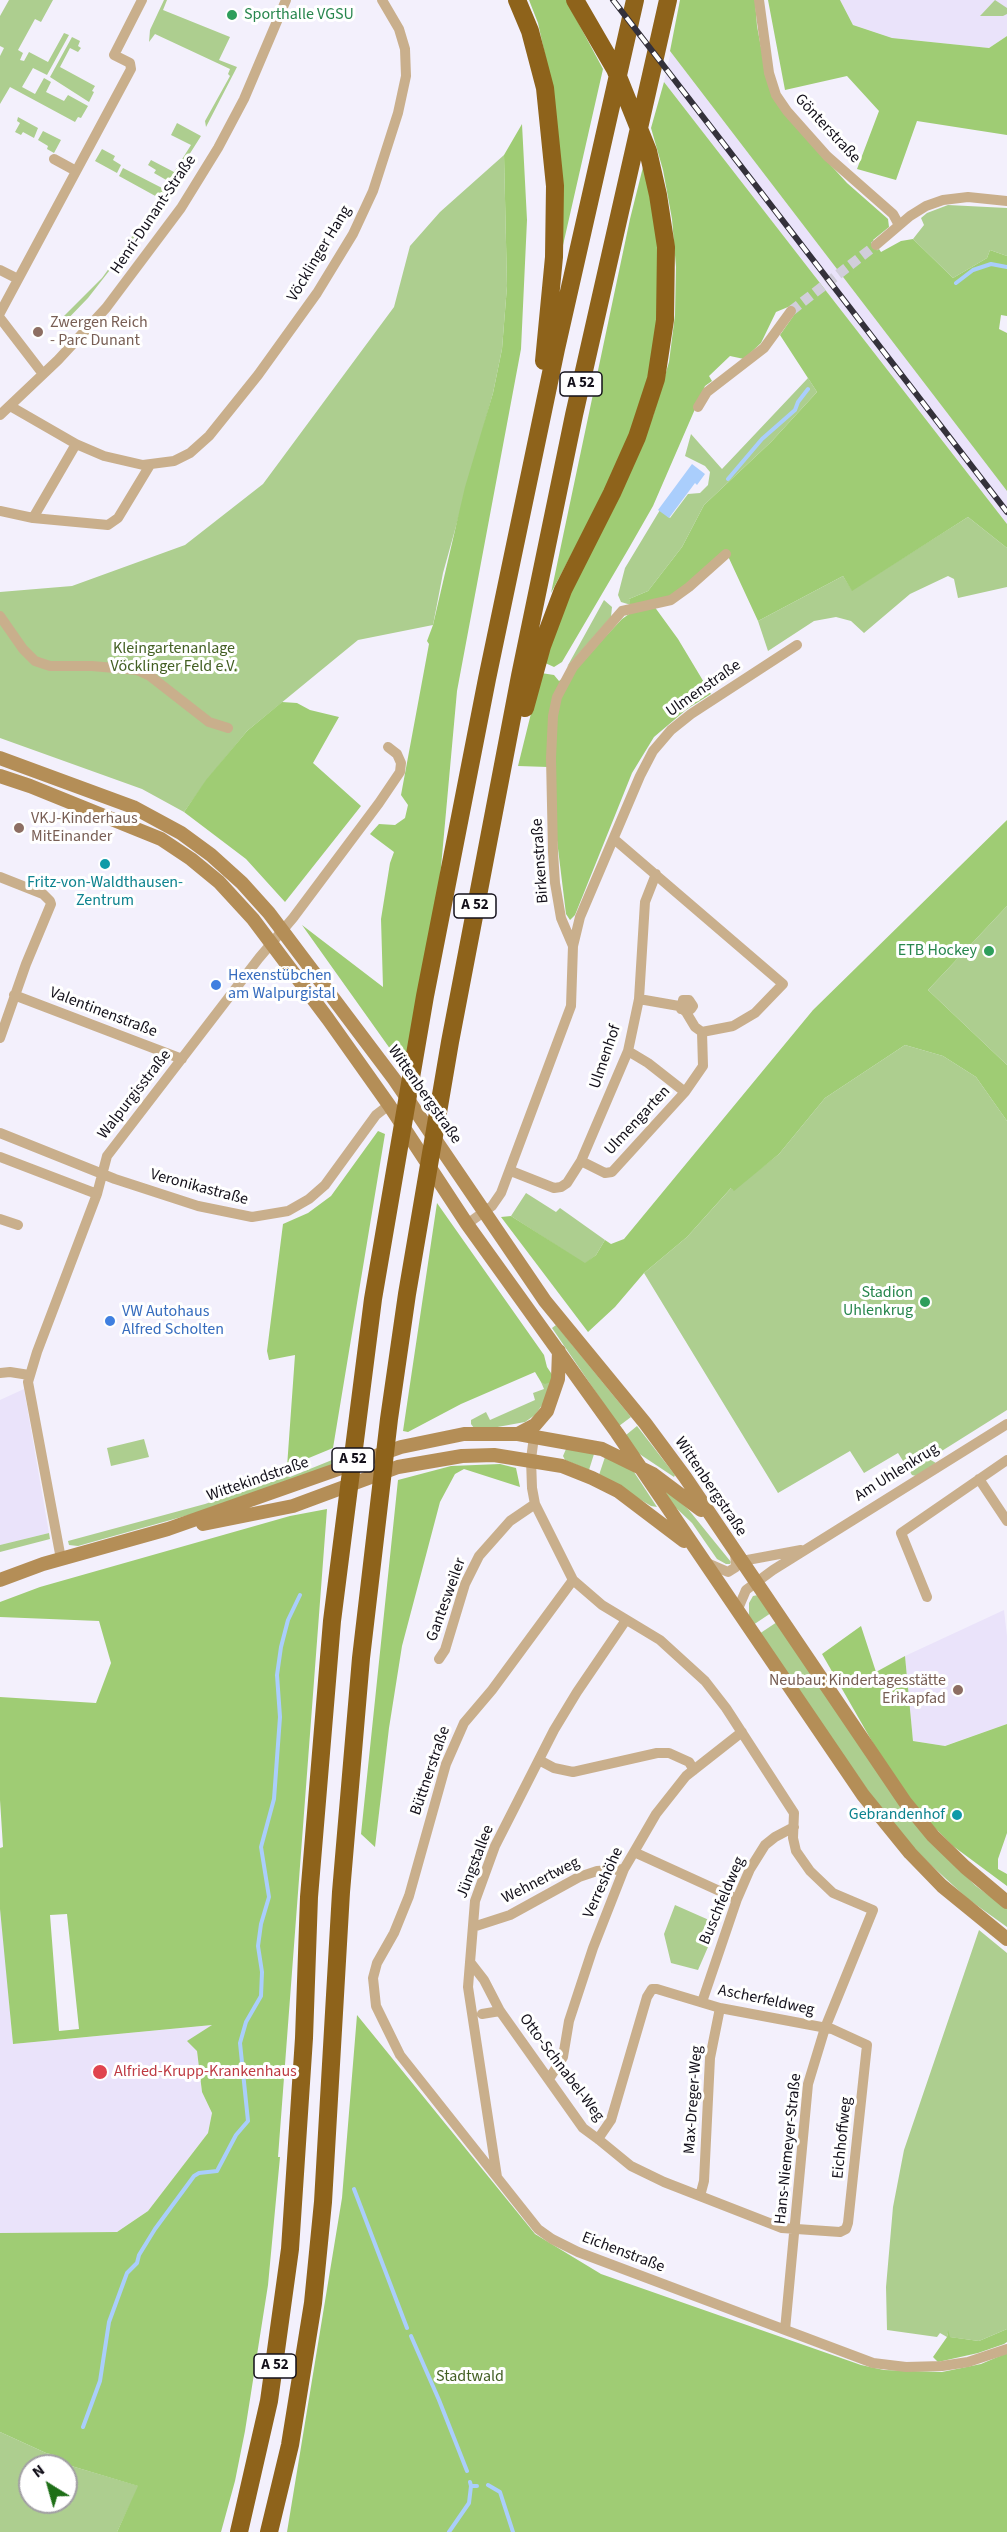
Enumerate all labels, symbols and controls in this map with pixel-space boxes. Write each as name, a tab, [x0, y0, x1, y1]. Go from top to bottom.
place label: Sporthalle VGSU	[244, 5, 354, 25]
marker: Sporthalle VGSU	[225, 8, 239, 22]
street label: Gönterstraße	[790, 90, 864, 168]
street label: Henri-Dunant-Straße	[107, 152, 201, 278]
street label: Vöcklinger Hang	[284, 203, 356, 305]
place label: Zwergen Reich - Parc Dunant	[50, 313, 148, 351]
marker: Zwergen Reich - Parc Dunant	[31, 325, 45, 339]
road number: A 52	[560, 372, 602, 396]
park label: Kleingartenanlage Vöcklinger Feld e.V.	[110, 639, 238, 677]
street label: Ulmenstraße	[663, 656, 745, 722]
place label: VKJ-Kinderhaus MitEinander	[31, 809, 138, 847]
street label: Birkenstraße	[528, 818, 554, 904]
marker: VKJ-Kinderhaus MitEinander	[12, 821, 26, 835]
marker: Fritz-von-Waldthausen- Zentrum	[98, 857, 112, 871]
place label: Fritz-von-Waldthausen- Zentrum	[27, 873, 183, 911]
road number: A 52	[454, 894, 496, 918]
place label: ETB Hockey	[898, 941, 977, 961]
marker: ETB Hockey	[982, 944, 996, 958]
place label: Hexenstübchen am Walpurgistal	[228, 966, 336, 1004]
marker: Hexenstübchen am Walpurgistal	[209, 978, 223, 992]
street label: Valentinenstraße	[46, 984, 160, 1042]
street label: Ulmenhof	[586, 1023, 626, 1091]
street label: Wittenbergstraße	[383, 1042, 465, 1148]
street label: Walpurgisstraße	[94, 1046, 176, 1144]
street label: Ulmengarten	[601, 1082, 675, 1160]
street label: Veronikastraße	[148, 1166, 250, 1210]
place label: Stadion Uhlenkrug	[843, 1283, 913, 1321]
marker: Stadion Uhlenkrug	[918, 1295, 932, 1309]
place label: VW Autohaus Alfred Scholten	[122, 1302, 224, 1340]
marker: VW Autohaus Alfred Scholten	[103, 1314, 117, 1328]
street label: Wittenbergstraße	[670, 1434, 750, 1540]
street label: Am Uhlenkrug	[852, 1440, 942, 1506]
road number: A 52	[332, 1448, 374, 1472]
street label: Wittekindstraße	[205, 1454, 311, 1506]
street label: Gantesweiler	[423, 1556, 471, 1644]
place label: Neubau: Kindertagesstätte Erikapfad	[769, 1671, 946, 1709]
marker: Neubau: Kindertagesstätte Erikapfad	[951, 1683, 965, 1697]
street label: Büttnerstraße	[407, 1724, 455, 1818]
place label: Gebrandenhof	[849, 1805, 945, 1825]
marker: Gebrandenhof	[950, 1808, 964, 1822]
street label: Jüngstallee	[453, 1823, 499, 1901]
street label: Verreshöhe	[580, 1845, 628, 1921]
street label: Wehnertweg	[499, 1853, 583, 1909]
street label: Buschfeldweg	[696, 1854, 750, 1948]
street label: Ascherfeldweg	[716, 1981, 816, 2021]
street label: Otto-Schnabel-Weg	[514, 2010, 608, 2126]
street label: Max-Dreger-Weg	[681, 2045, 707, 2155]
place label: Alfried-Krupp-Krankenhaus	[114, 2062, 297, 2082]
marker: Alfried-Krupp-Krankenhaus	[91, 2063, 109, 2081]
street label: Hans-Niemeyer-Straße	[772, 2073, 806, 2225]
street label: Eichhoffweg	[829, 2096, 857, 2180]
street label: Eichenstraße	[579, 2228, 667, 2278]
road number: A 52	[254, 2354, 296, 2378]
park label: Stadtwald	[436, 2367, 504, 2387]
north arrow	[18, 2454, 78, 2514]
text: N	[27, 2459, 49, 2483]

